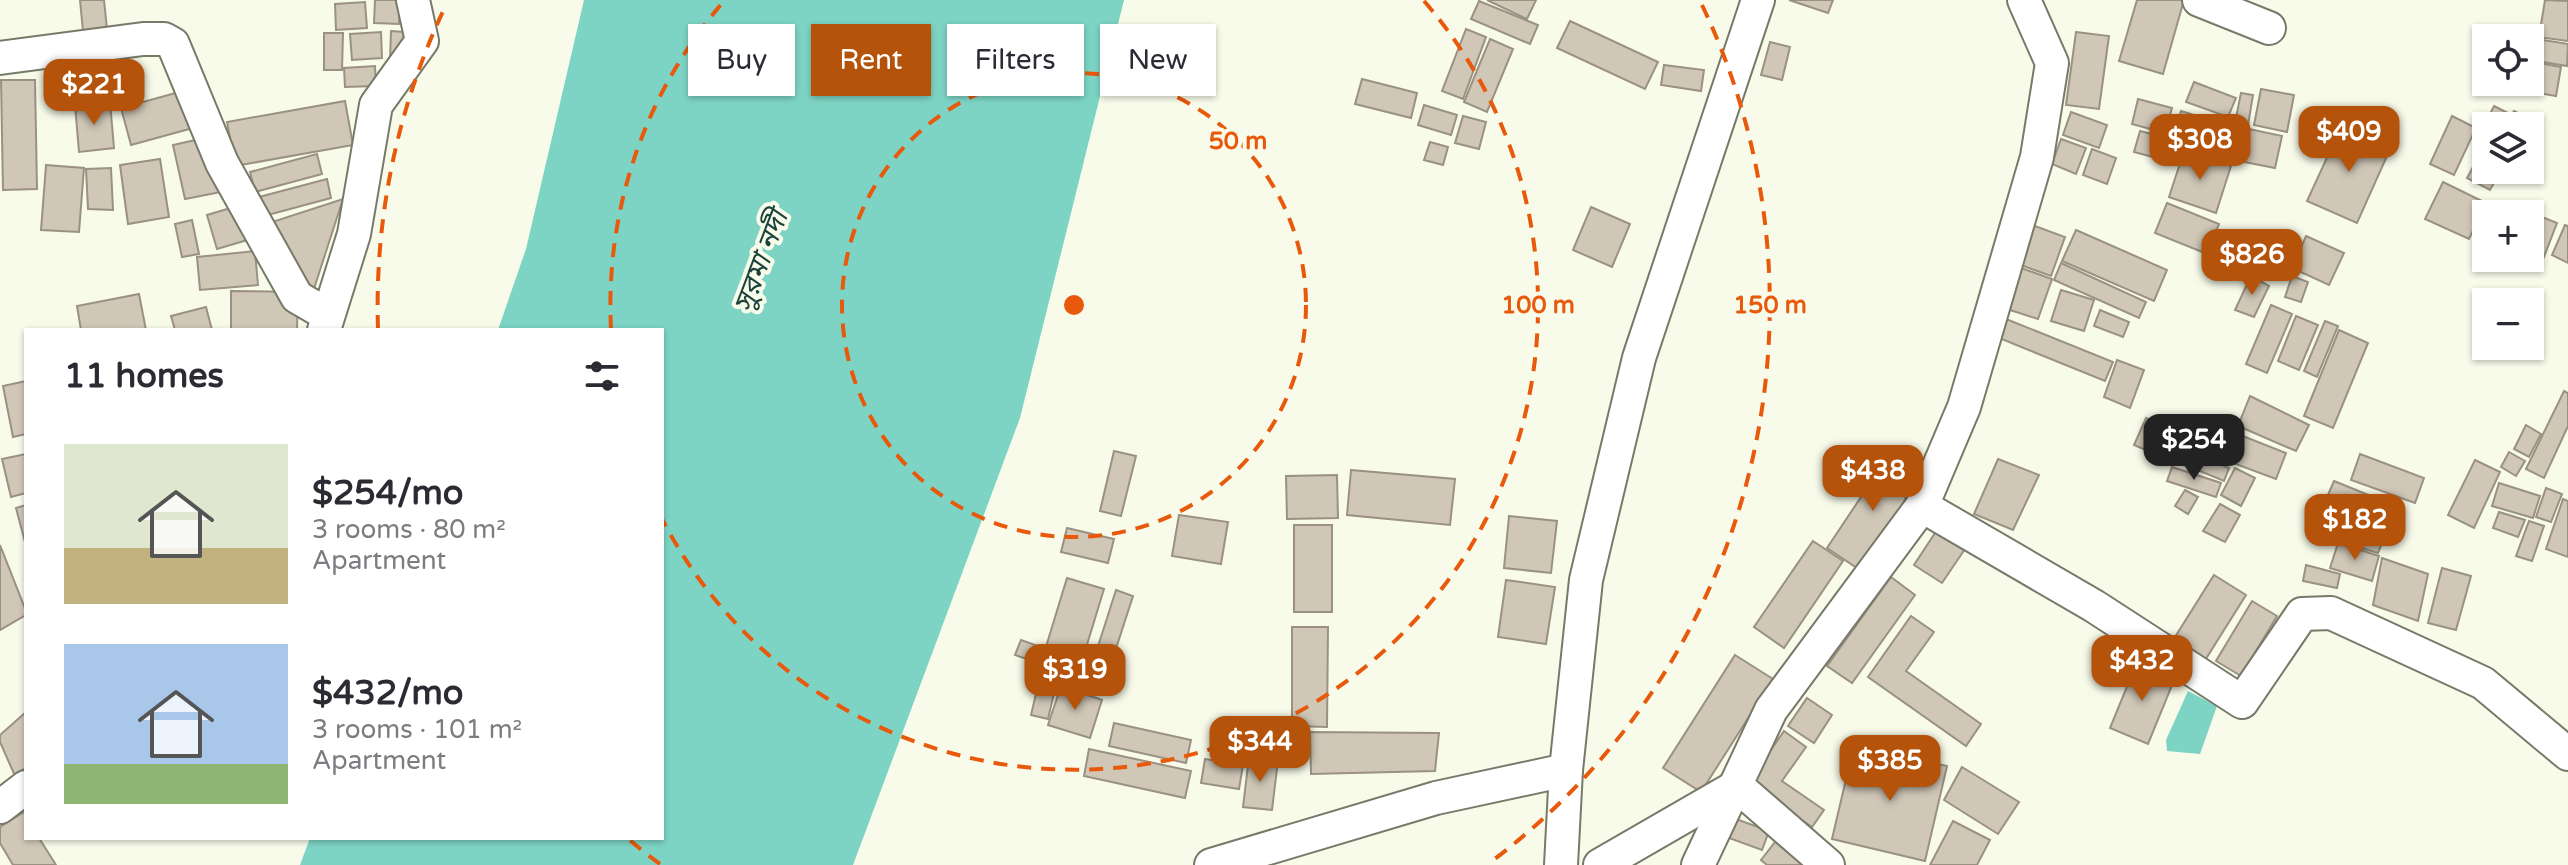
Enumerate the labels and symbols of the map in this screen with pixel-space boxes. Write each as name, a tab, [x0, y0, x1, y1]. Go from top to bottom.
pin: $221	[47, 59, 141, 127]
pin: $409	[2302, 106, 2396, 174]
pin: $308	[2153, 114, 2247, 182]
text: 50 m	[1209, 127, 1267, 156]
water label: সুরমা নদী	[726, 201, 798, 317]
pin: $826	[2205, 229, 2299, 297]
centre of rings	[1060, 291, 1088, 319]
text: 100 m	[1501, 291, 1575, 320]
text: 150 m	[1733, 291, 1807, 320]
pin: $254	[2147, 414, 2241, 482]
pin: $438	[1826, 445, 1920, 513]
pin: $182	[2308, 494, 2402, 562]
pin: $432	[2095, 635, 2189, 703]
pin: $319	[1028, 644, 1122, 712]
pin: $344	[1213, 716, 1307, 784]
pin: $385	[1843, 735, 1937, 803]

